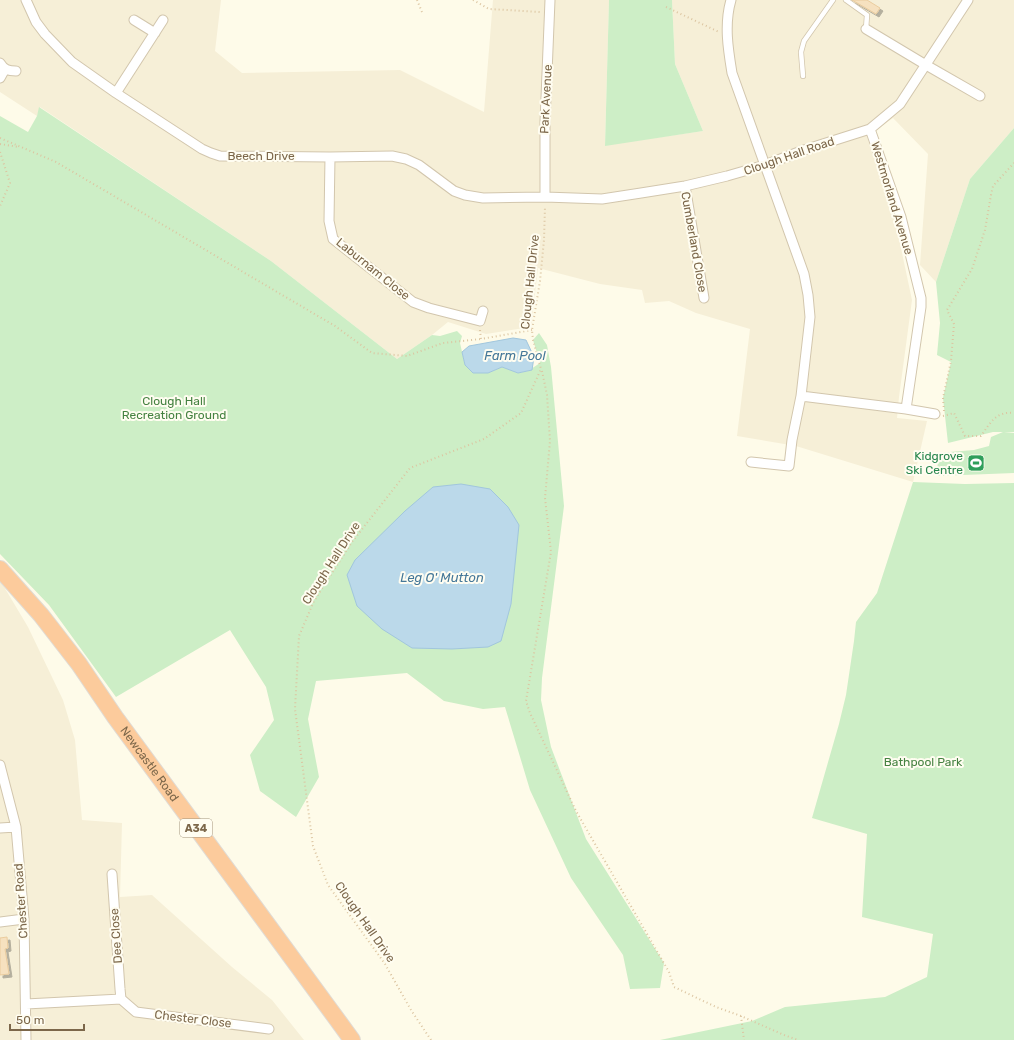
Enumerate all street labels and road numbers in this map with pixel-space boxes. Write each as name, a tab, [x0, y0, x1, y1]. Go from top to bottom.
street label: Park Avenue	[537, 64, 555, 134]
street label: Clough Hall Road	[742, 134, 836, 178]
street label: Westmorland Avenue	[868, 140, 916, 257]
street label: Beech Drive	[227, 149, 295, 163]
street label: Cumberland Close	[678, 191, 710, 294]
street label: Clough Hall Drive	[518, 234, 542, 330]
street label: Laburnam Close	[333, 235, 413, 303]
street label: Clough Hall Drive	[299, 519, 363, 607]
street label: Newcastle Road	[117, 724, 182, 804]
road number: A34	[180, 819, 212, 837]
street label: Chester Road	[11, 863, 31, 939]
street label: Clough Hall Drive	[332, 879, 398, 965]
street label: Dee Close	[107, 908, 125, 964]
street label: Chester Close	[154, 1007, 233, 1031]

